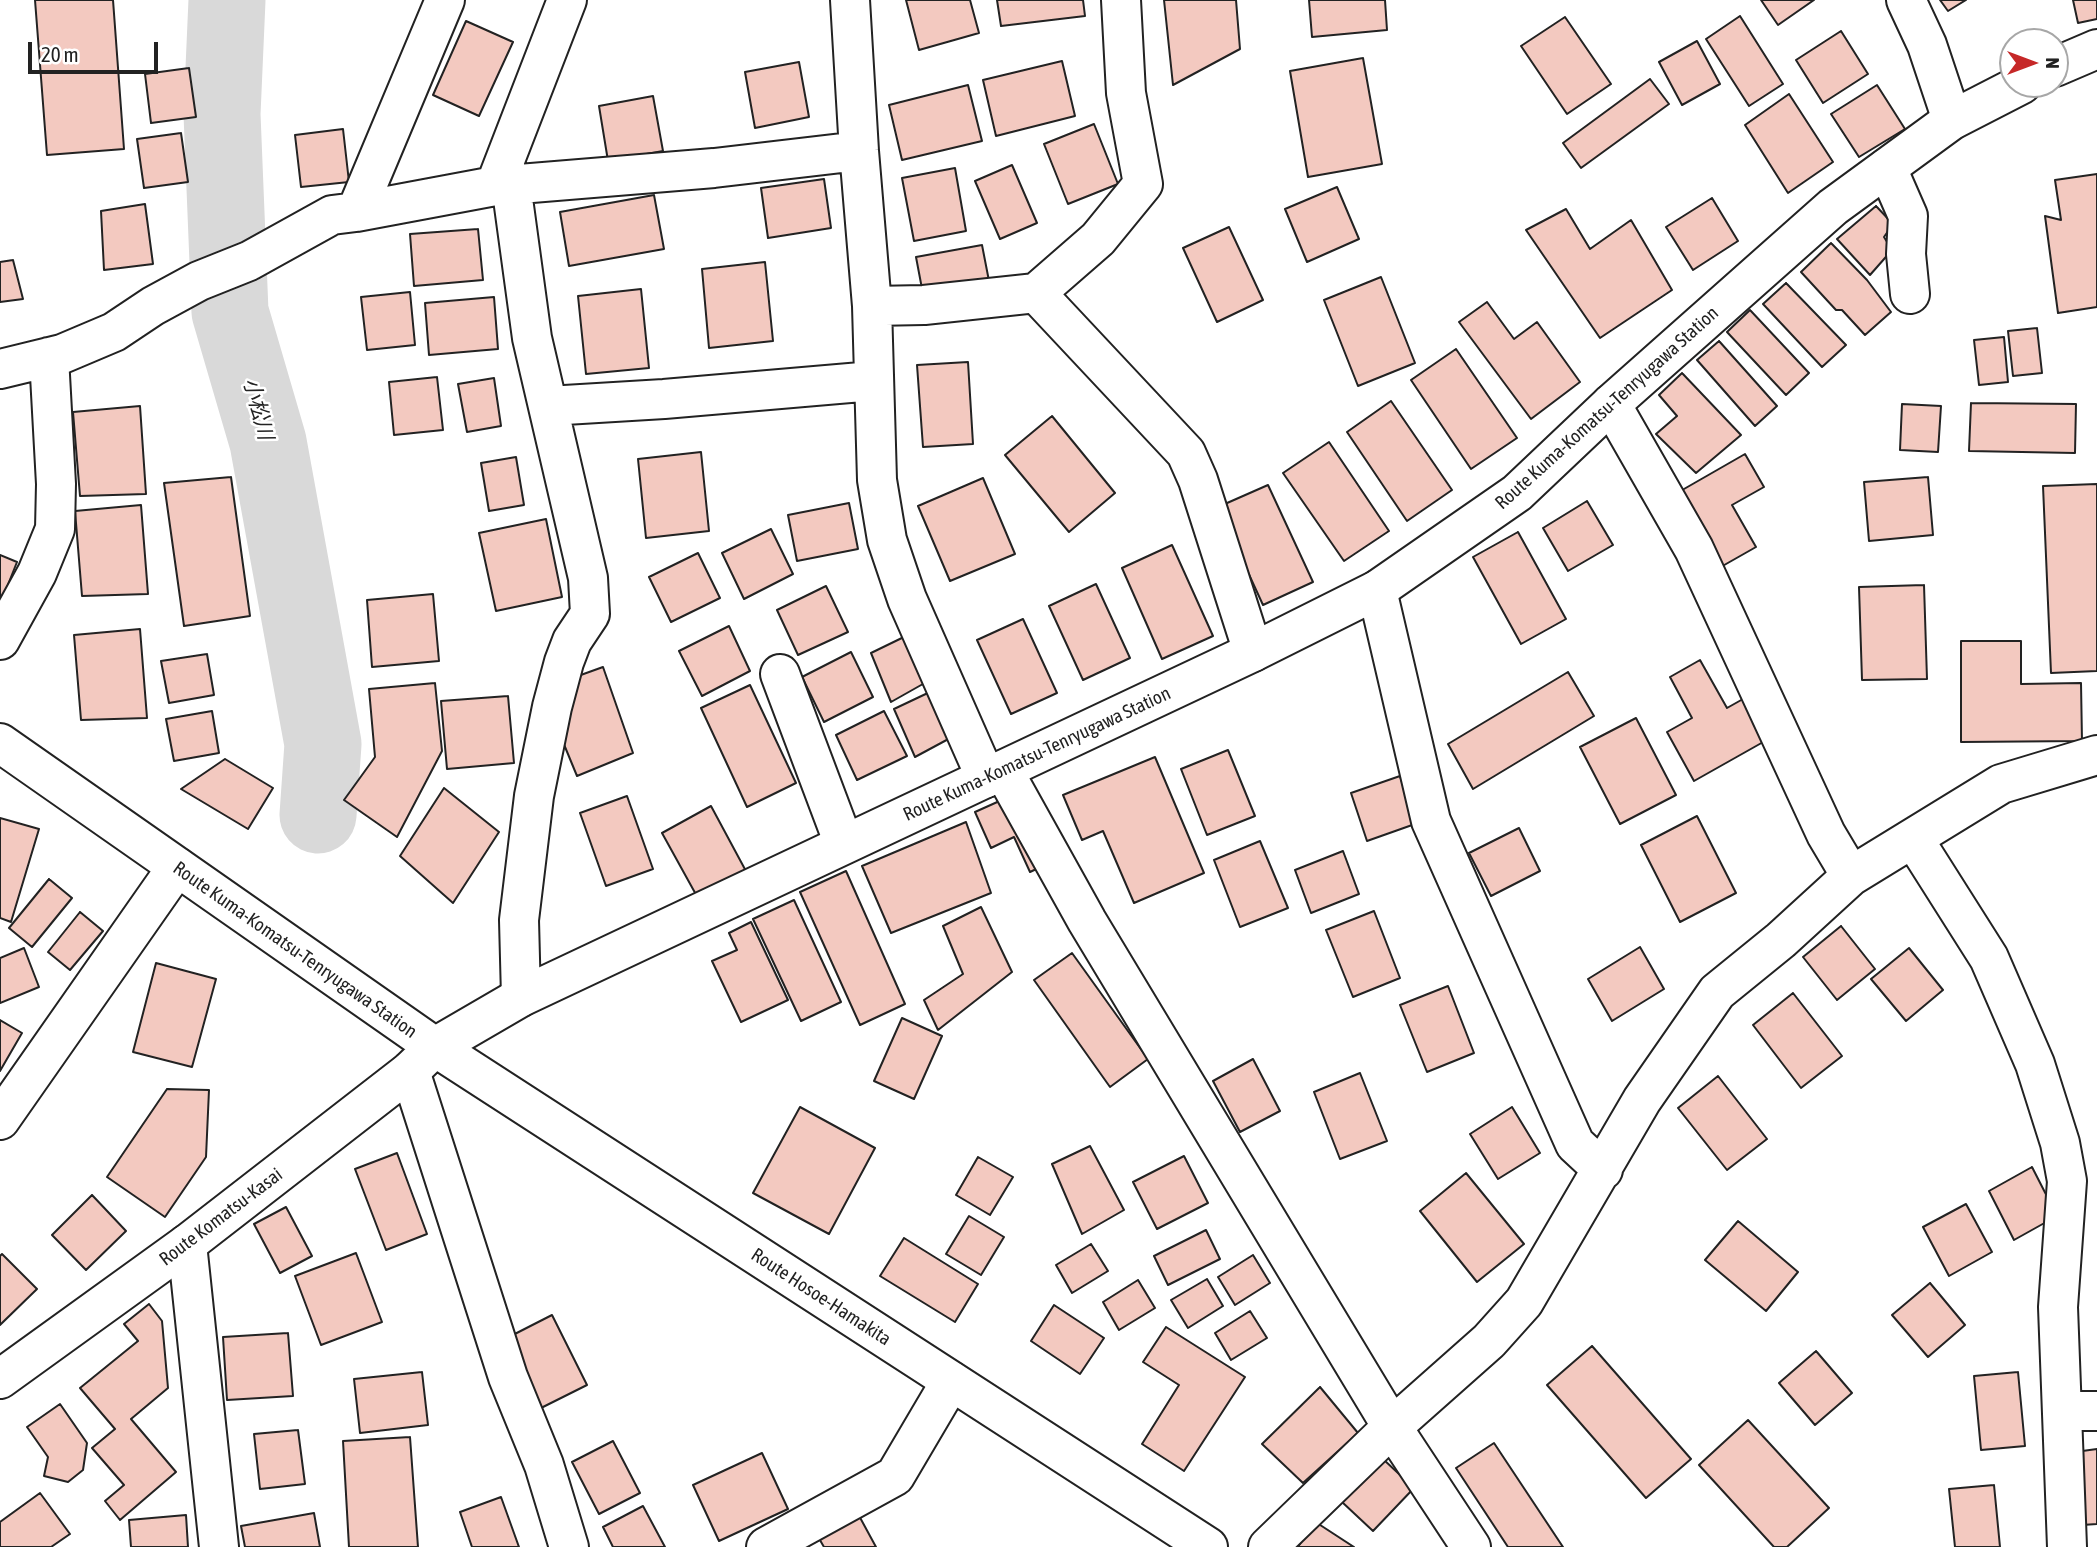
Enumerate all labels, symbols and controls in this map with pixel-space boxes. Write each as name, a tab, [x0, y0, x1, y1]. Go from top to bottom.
scale bar	[32, 28, 161, 72]
north arrow	[1999, 28, 2069, 98]
text: 20 m	[41, 42, 79, 66]
text: N	[2042, 57, 2064, 69]
street label: Route Kuma-Komatsu-Tenryugawa Station	[1491, 302, 1723, 514]
water label: 小松川	[238, 375, 278, 443]
street label: Route Kuma-Komatsu-Tenryugawa Station	[900, 682, 1174, 826]
street label: Route Kuma-Komatsu-Tenryugawa Station	[169, 857, 421, 1043]
street label: Route Komatsu-Kasai	[155, 1163, 287, 1271]
street label: Route Hosoe-Hamakita	[747, 1243, 895, 1351]

